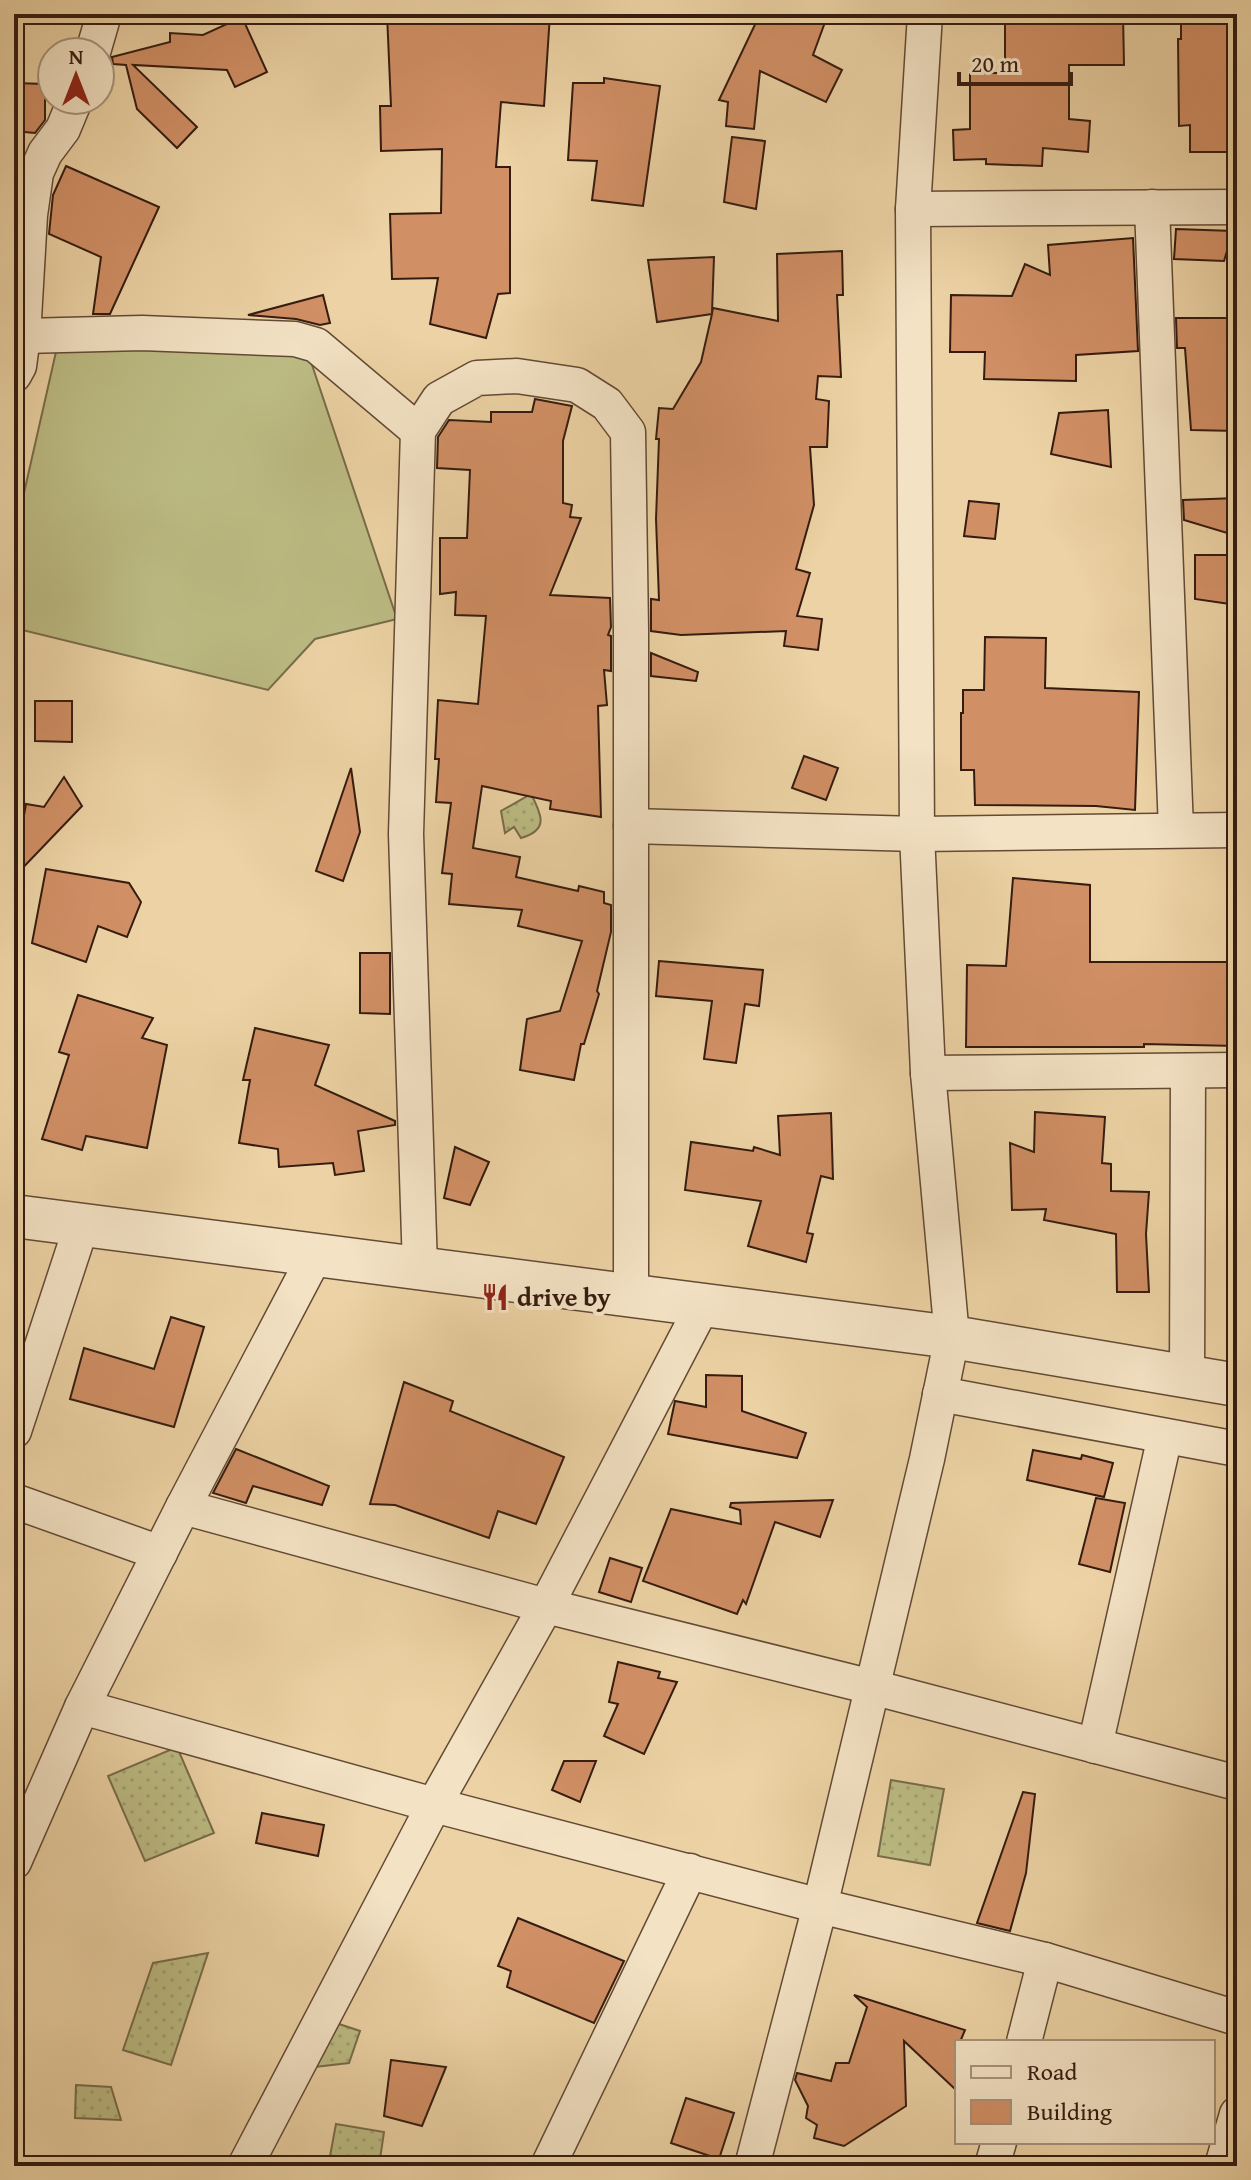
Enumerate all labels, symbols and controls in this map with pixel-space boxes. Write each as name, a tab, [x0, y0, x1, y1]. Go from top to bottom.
north arrow	[36, 36, 116, 116]
scale bar	[959, 36, 1071, 86]
text: N	[69, 40, 84, 72]
text: 20 m	[971, 46, 1019, 81]
place label: drive by	[517, 1277, 611, 1316]
restaurant icon: drive by	[480, 1282, 510, 1312]
legend	[955, 2040, 1215, 2144]
text: Road	[1027, 2054, 1077, 2089]
text: Building	[1027, 2094, 1112, 2129]

